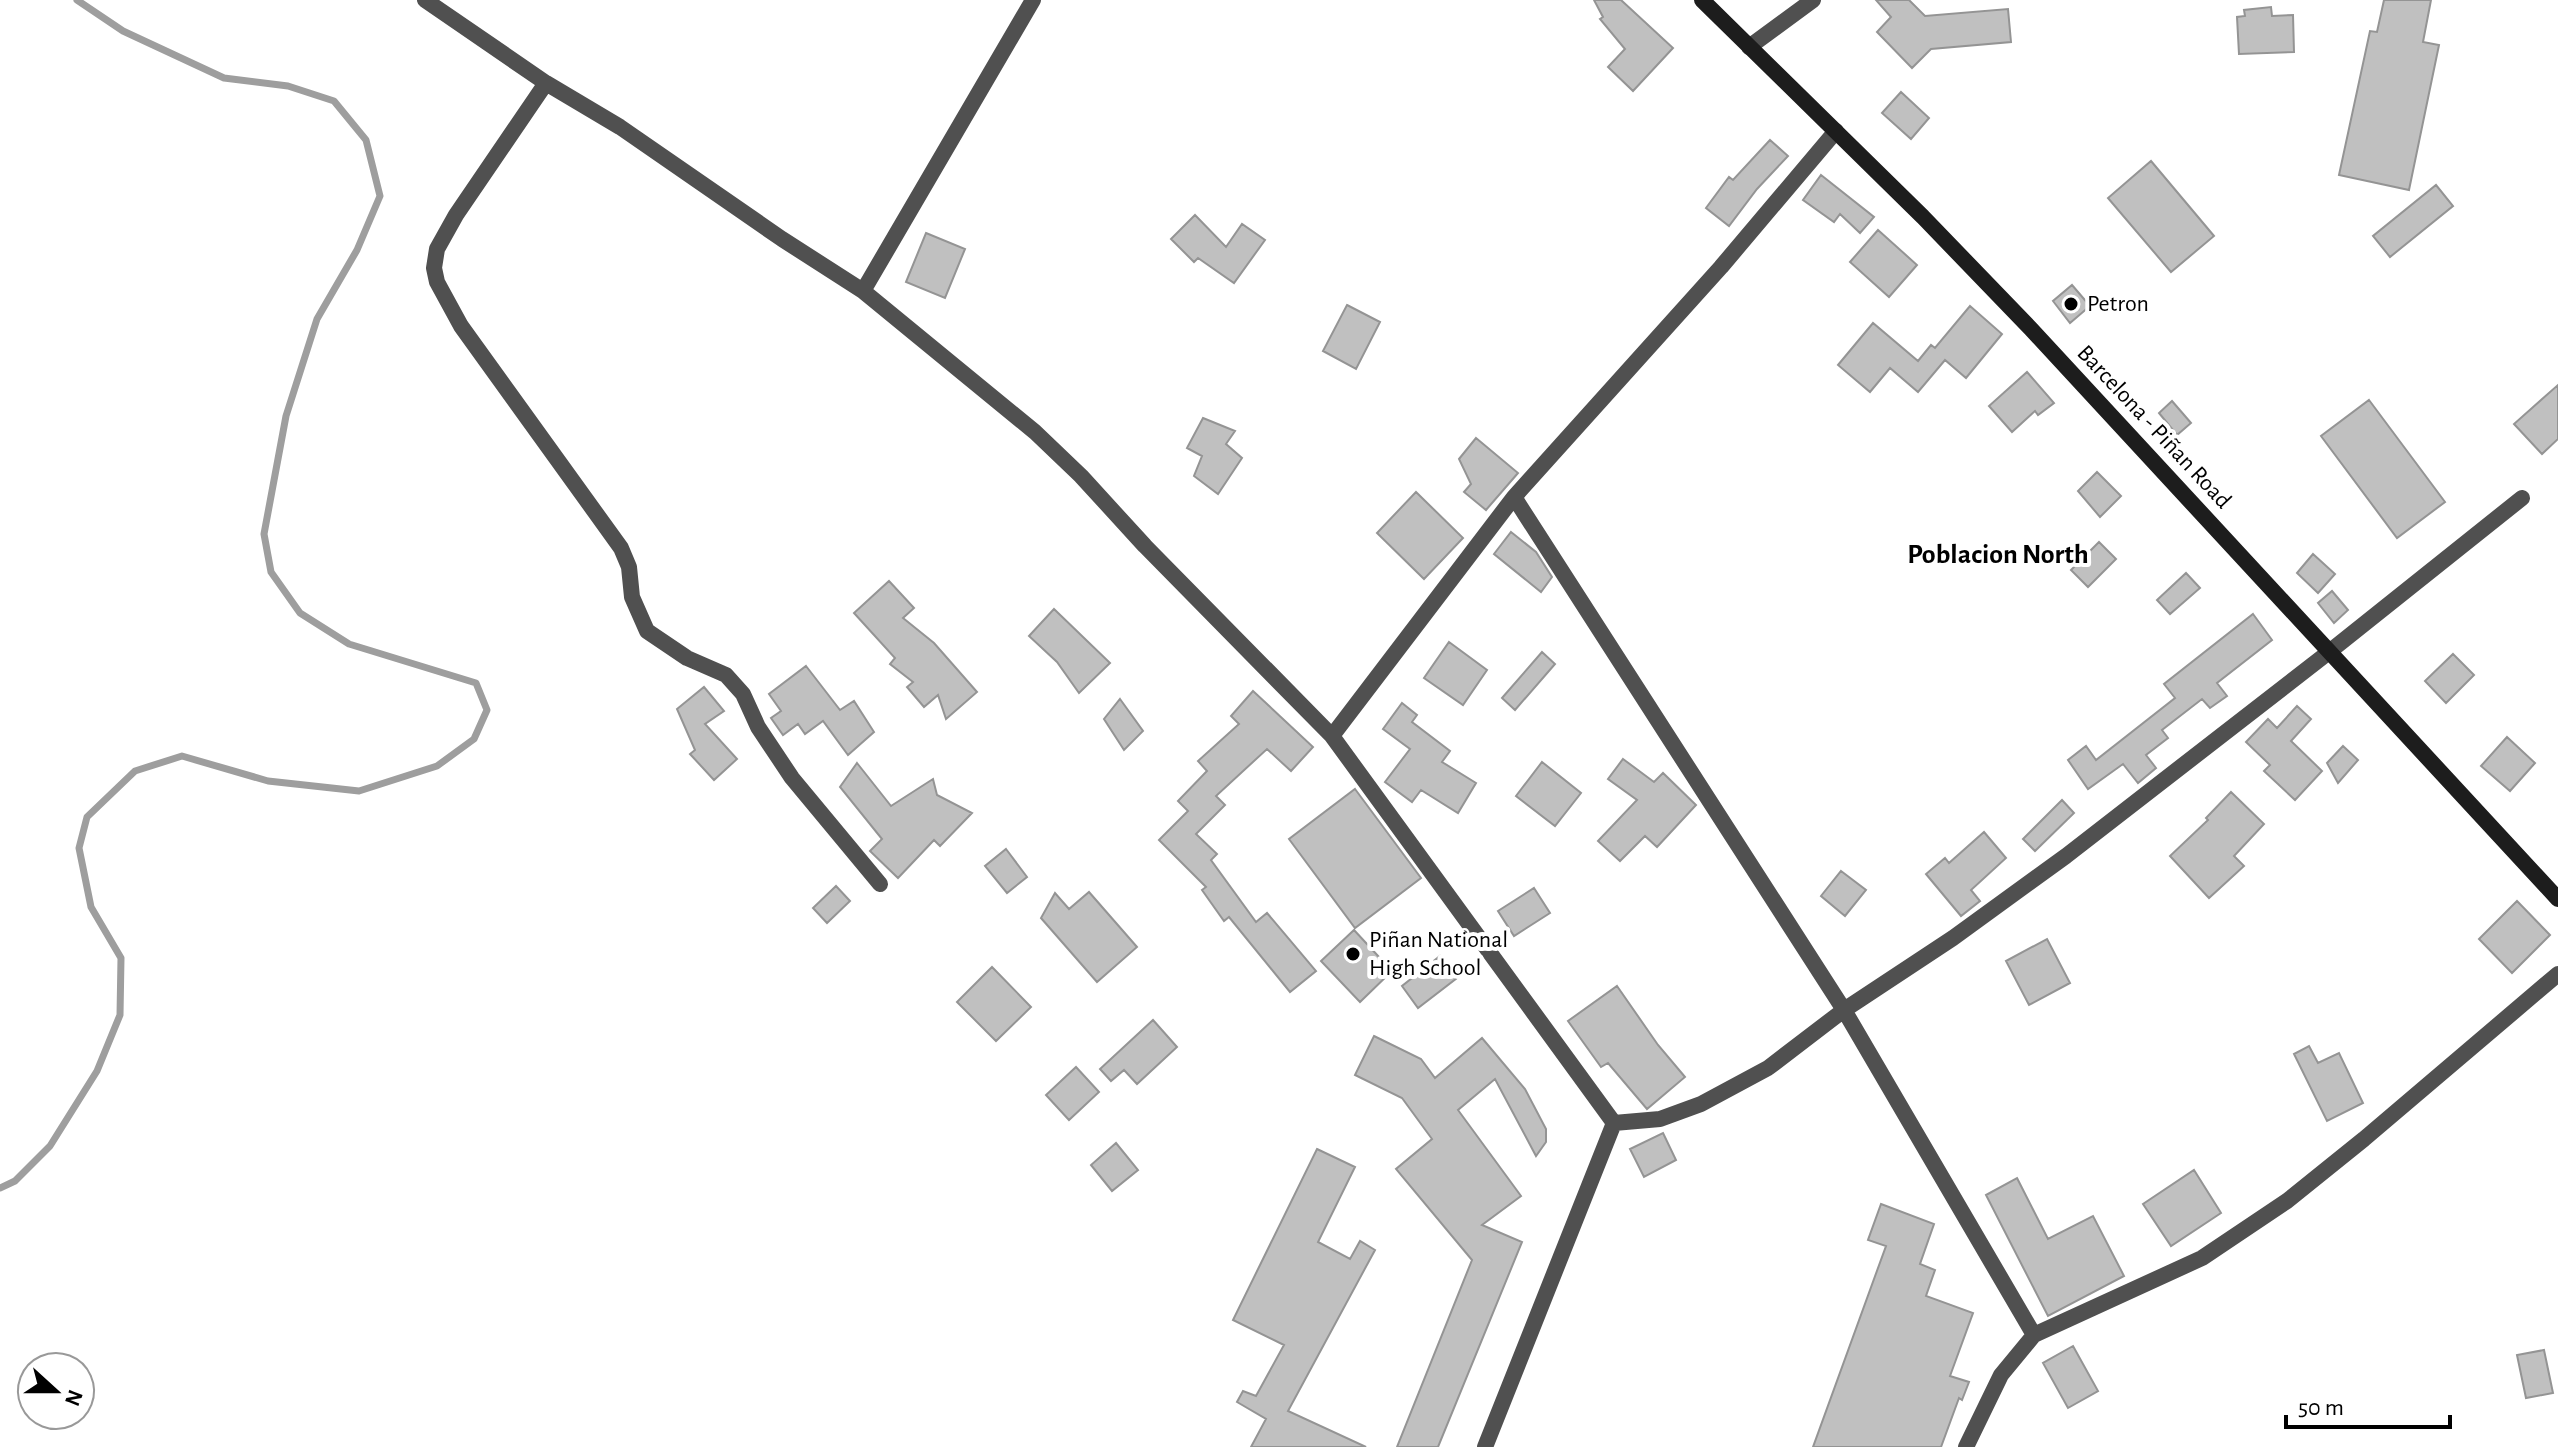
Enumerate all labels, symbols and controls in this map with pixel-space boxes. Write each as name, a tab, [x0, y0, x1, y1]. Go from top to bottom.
place label: Petron	[2087, 292, 2149, 316]
marker: Petron	[2062, 295, 2080, 313]
street label: Barcelona - Piñan Road	[2072, 341, 2236, 513]
district label: Poblacion North	[1907, 541, 2089, 569]
place label: Piñan National High School	[1369, 928, 1508, 980]
marker: Piñan National High School	[1344, 945, 1362, 963]
north arrow	[16, 1351, 96, 1431]
scale bar	[2286, 1379, 2450, 1429]
text: N	[61, 1387, 87, 1409]
text: 50 m	[2298, 1396, 2344, 1420]

